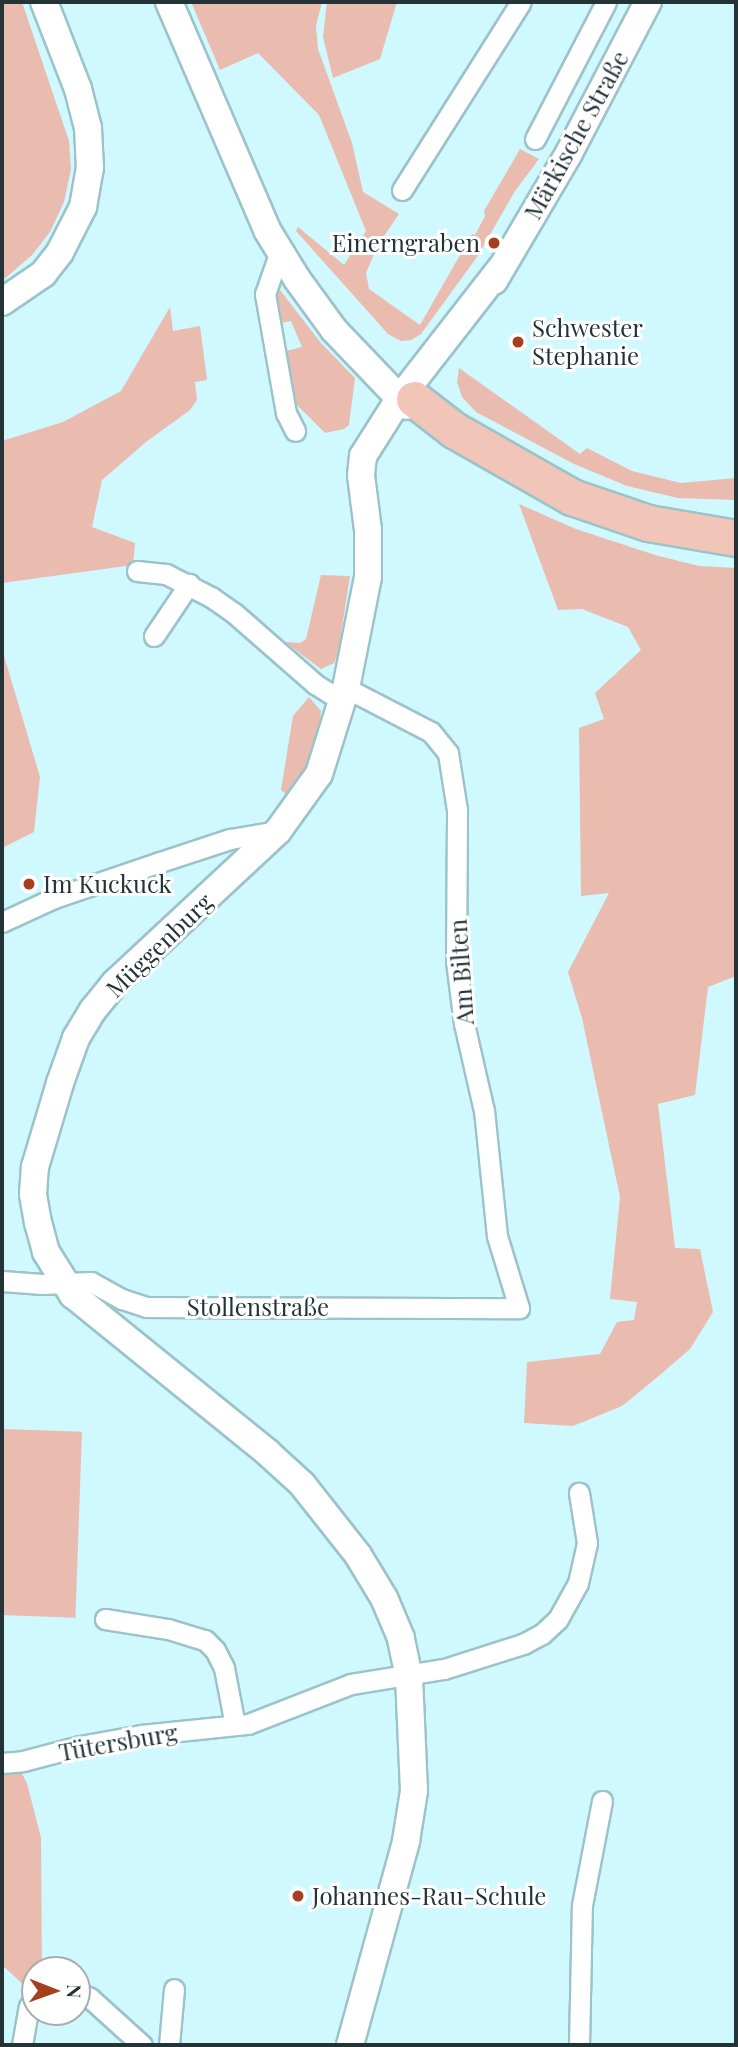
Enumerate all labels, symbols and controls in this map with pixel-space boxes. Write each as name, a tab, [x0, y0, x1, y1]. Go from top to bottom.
street label: Märkische Straße	[518, 46, 634, 224]
place label: Einerngraben	[332, 229, 480, 257]
marker: Einerngraben	[486, 235, 502, 251]
place label: Schwester Stephanie	[532, 314, 643, 370]
marker: Schwester Stephanie	[510, 334, 526, 350]
place label: Im Kuckuck	[43, 870, 172, 898]
marker: Im Kuckuck	[21, 876, 37, 892]
street label: Müggenburg	[100, 887, 218, 1003]
street label: Am Bilten	[443, 918, 479, 1026]
street label: Stollenstraße	[187, 1293, 329, 1321]
street label: Tütersburg	[56, 1717, 180, 1767]
place label: Johannes-Rau-Schule	[312, 1882, 546, 1910]
marker: Johannes-Rau-Schule	[290, 1888, 306, 1904]
north arrow	[21, 1956, 91, 2026]
text: N	[62, 1984, 88, 1998]

